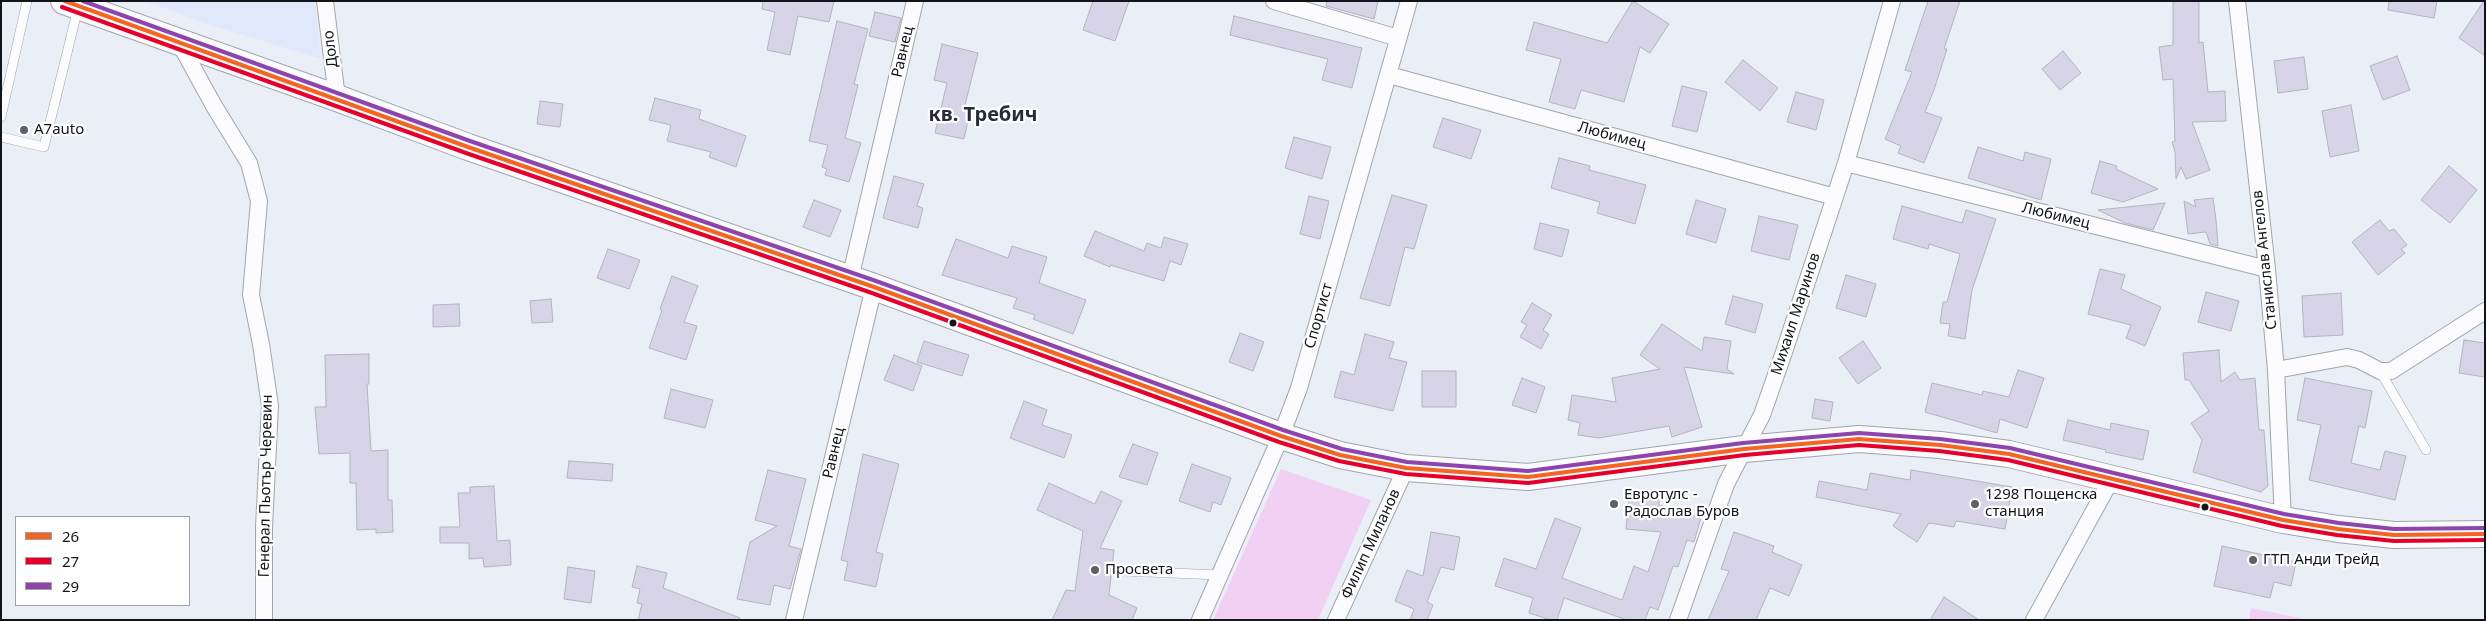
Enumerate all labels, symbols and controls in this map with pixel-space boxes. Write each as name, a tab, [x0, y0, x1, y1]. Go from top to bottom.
street label: Равнец	[888, 25, 918, 79]
street label: Доло	[320, 29, 342, 69]
district label: кв. Требич	[928, 103, 1038, 127]
street label: Любимец	[1576, 118, 1648, 154]
place label: A7auto	[34, 121, 84, 139]
marker: A7auto	[18, 124, 30, 136]
street label: Станислав Ангелов	[2249, 189, 2281, 331]
street label: Любимец	[2020, 199, 2092, 233]
street label: Михаил Маринов	[1768, 251, 1824, 377]
street label: Спортист	[1301, 281, 1337, 351]
unlabelled marker	[948, 318, 958, 328]
street label: Генерал Пьотър Черевин	[255, 394, 277, 578]
street label: Равнец	[819, 426, 849, 480]
street label: Филип Миланов	[1338, 486, 1404, 602]
place label: Евротулс - Радослав Буров	[1624, 486, 1739, 521]
place label: 1298 Пощенска станция	[1985, 486, 2097, 521]
marker: Евротулс - Радослав Буров	[1608, 498, 1620, 510]
marker: 1298 Пощенска станция	[1969, 498, 1981, 510]
unlabelled marker	[2200, 502, 2210, 512]
legend	[15, 516, 190, 606]
text: 26	[62, 526, 79, 546]
text: 27	[62, 551, 79, 571]
place label: ГТП Анди Трейд	[2263, 551, 2379, 569]
marker: ГТП Анди Трейд	[2247, 554, 2259, 566]
place label: Просвета	[1105, 561, 1173, 579]
marker: Просвета	[1089, 564, 1101, 576]
text: 29	[62, 576, 79, 596]

